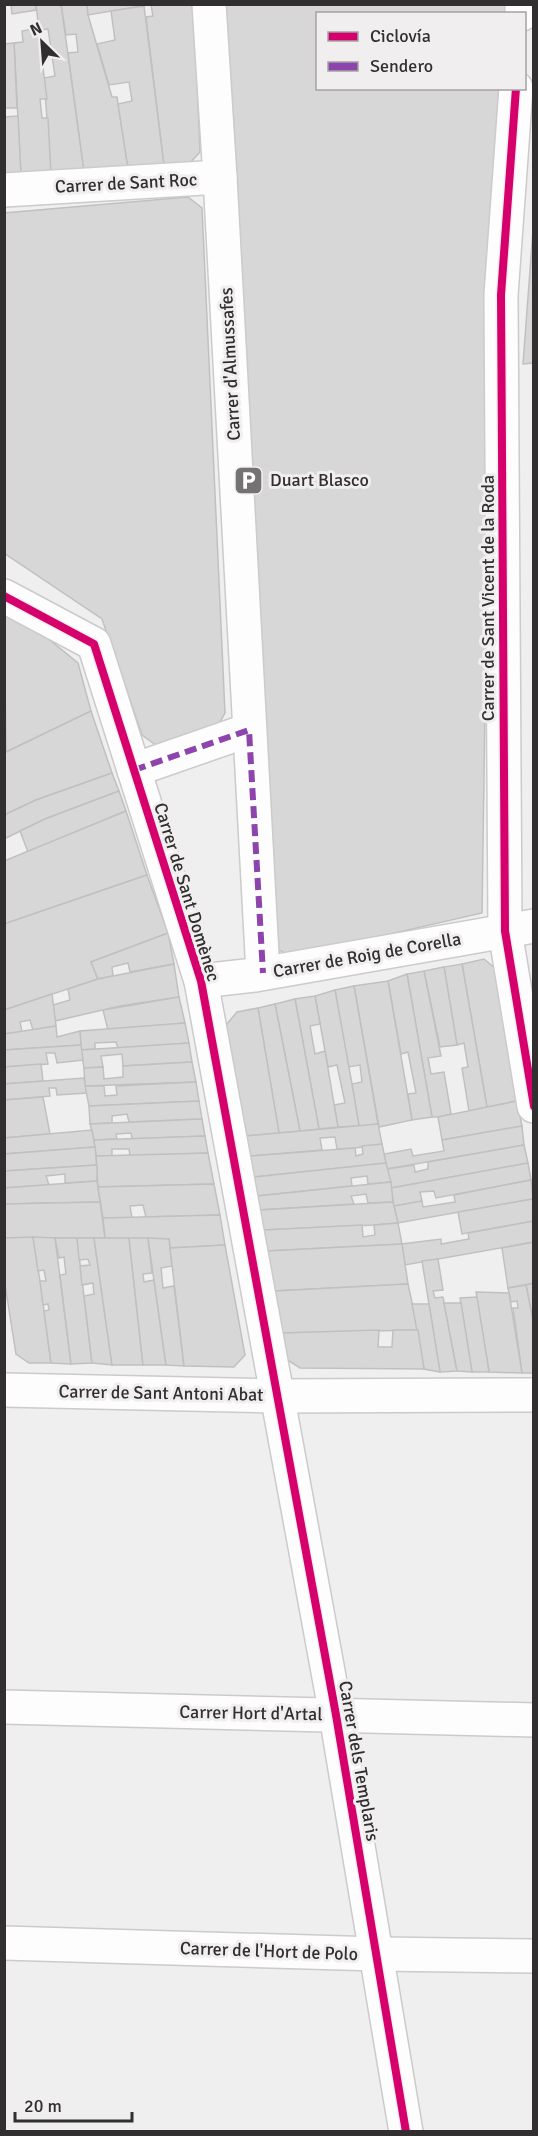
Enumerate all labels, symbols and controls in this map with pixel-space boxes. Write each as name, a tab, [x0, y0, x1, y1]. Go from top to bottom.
north arrow	[12, 12, 72, 72]
legend	[316, 12, 526, 90]
text: N	[27, 18, 45, 41]
text: Ciclovía	[370, 25, 431, 47]
text: Sendero	[370, 55, 433, 77]
street label: Carrer de Sant Roc	[54, 168, 198, 198]
street label: Carrer d'Almussafes	[215, 287, 245, 441]
parking icon: Duart Blasco	[233, 464, 265, 496]
place label: Duart Blasco	[270, 469, 369, 491]
street label: Carrer de Sant Vicent de la Roda	[477, 475, 499, 721]
street label: Carrer de Sant Domènec	[149, 800, 225, 984]
street label: Carrer de Roig de Corella	[271, 928, 463, 982]
street label: Carrer de Sant Antoni Abat	[58, 1380, 264, 1406]
street label: Carrer dels Templaris	[334, 1679, 384, 1843]
street label: Carrer Hort d'Artal	[179, 1701, 323, 1725]
street label: Carrer de l'Hort de Polo	[180, 1937, 358, 1965]
scale bar	[15, 2085, 132, 2123]
text: 20 m	[24, 2095, 62, 2117]

